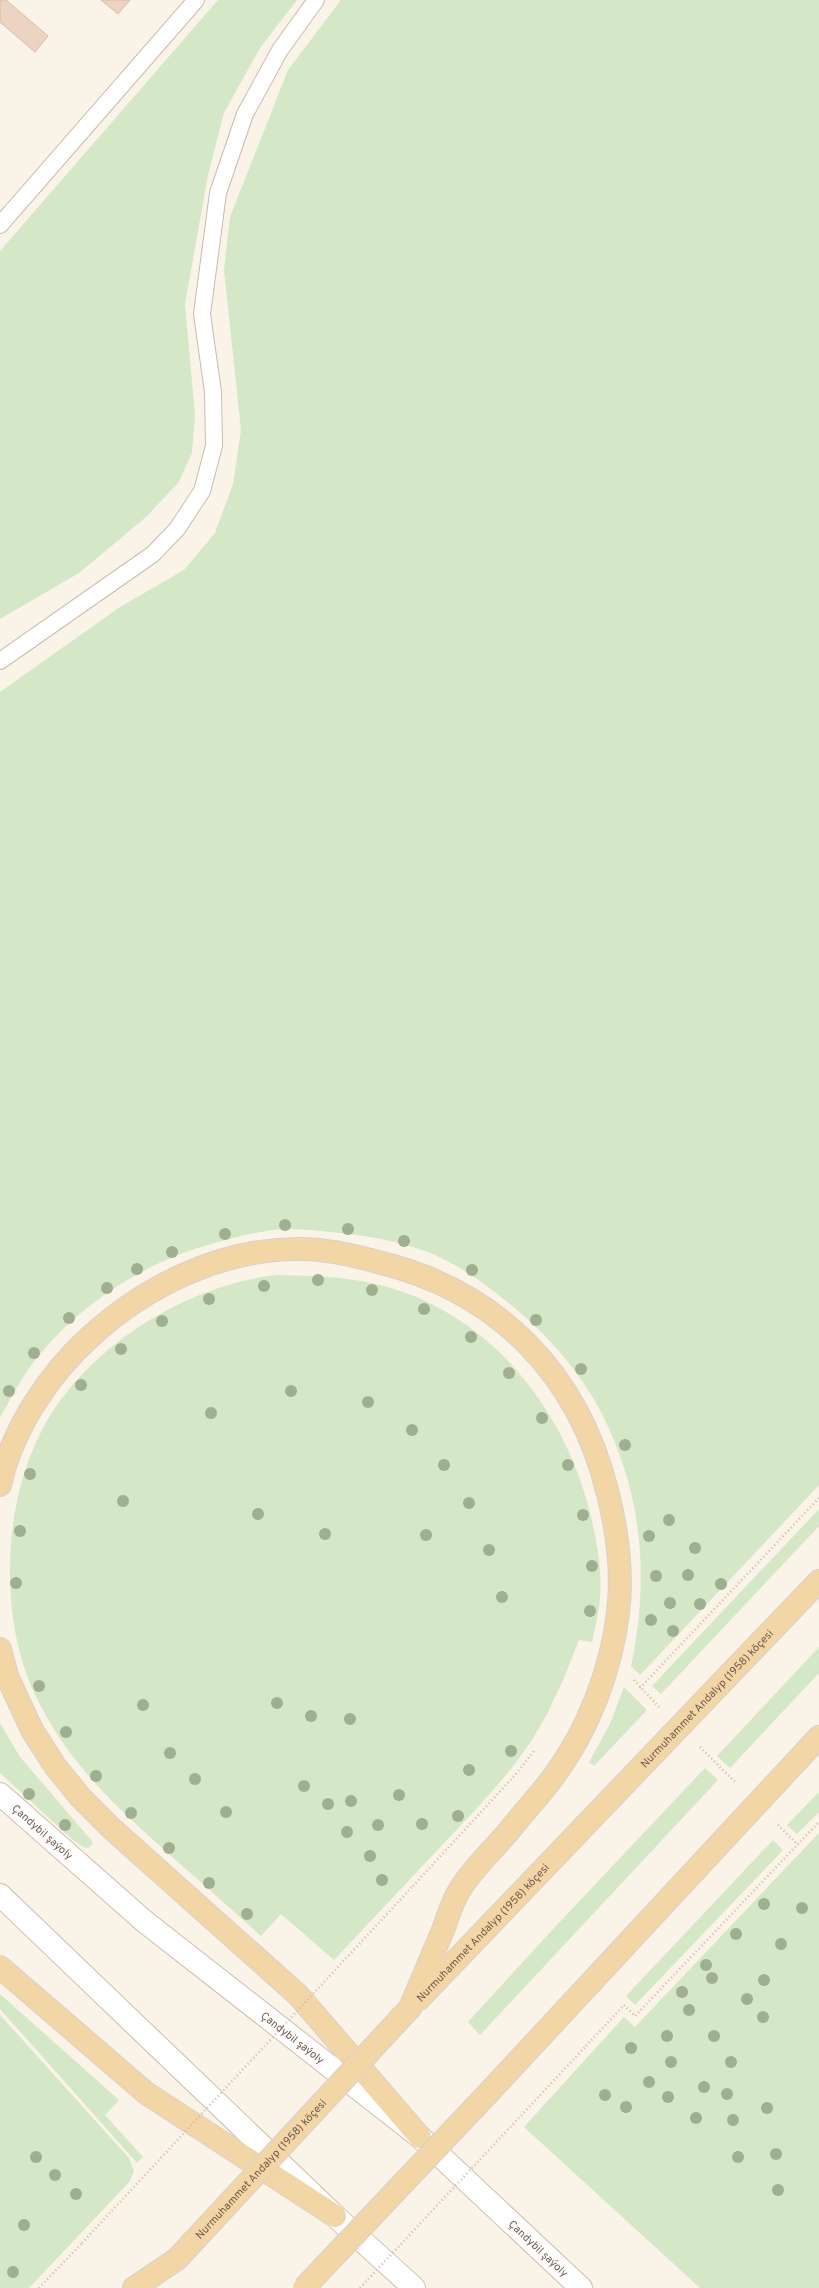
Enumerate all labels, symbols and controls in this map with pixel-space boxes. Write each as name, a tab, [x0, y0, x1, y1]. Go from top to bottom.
street label: Nurmuhammet Andalyp (1958) köçesi	[638, 1627, 777, 1771]
street label: Çandybil şaýoly	[9, 1802, 76, 1863]
street label: Nurmuhammet Andalyp (1958) köçesi	[414, 1861, 553, 2005]
street label: Çandybil şaýoly	[258, 2009, 327, 2068]
street label: Nurmuhammet Andalyp (1958) köçesi	[193, 2097, 330, 2242]
street label: Çandybil şaýoly	[505, 2217, 571, 2280]

